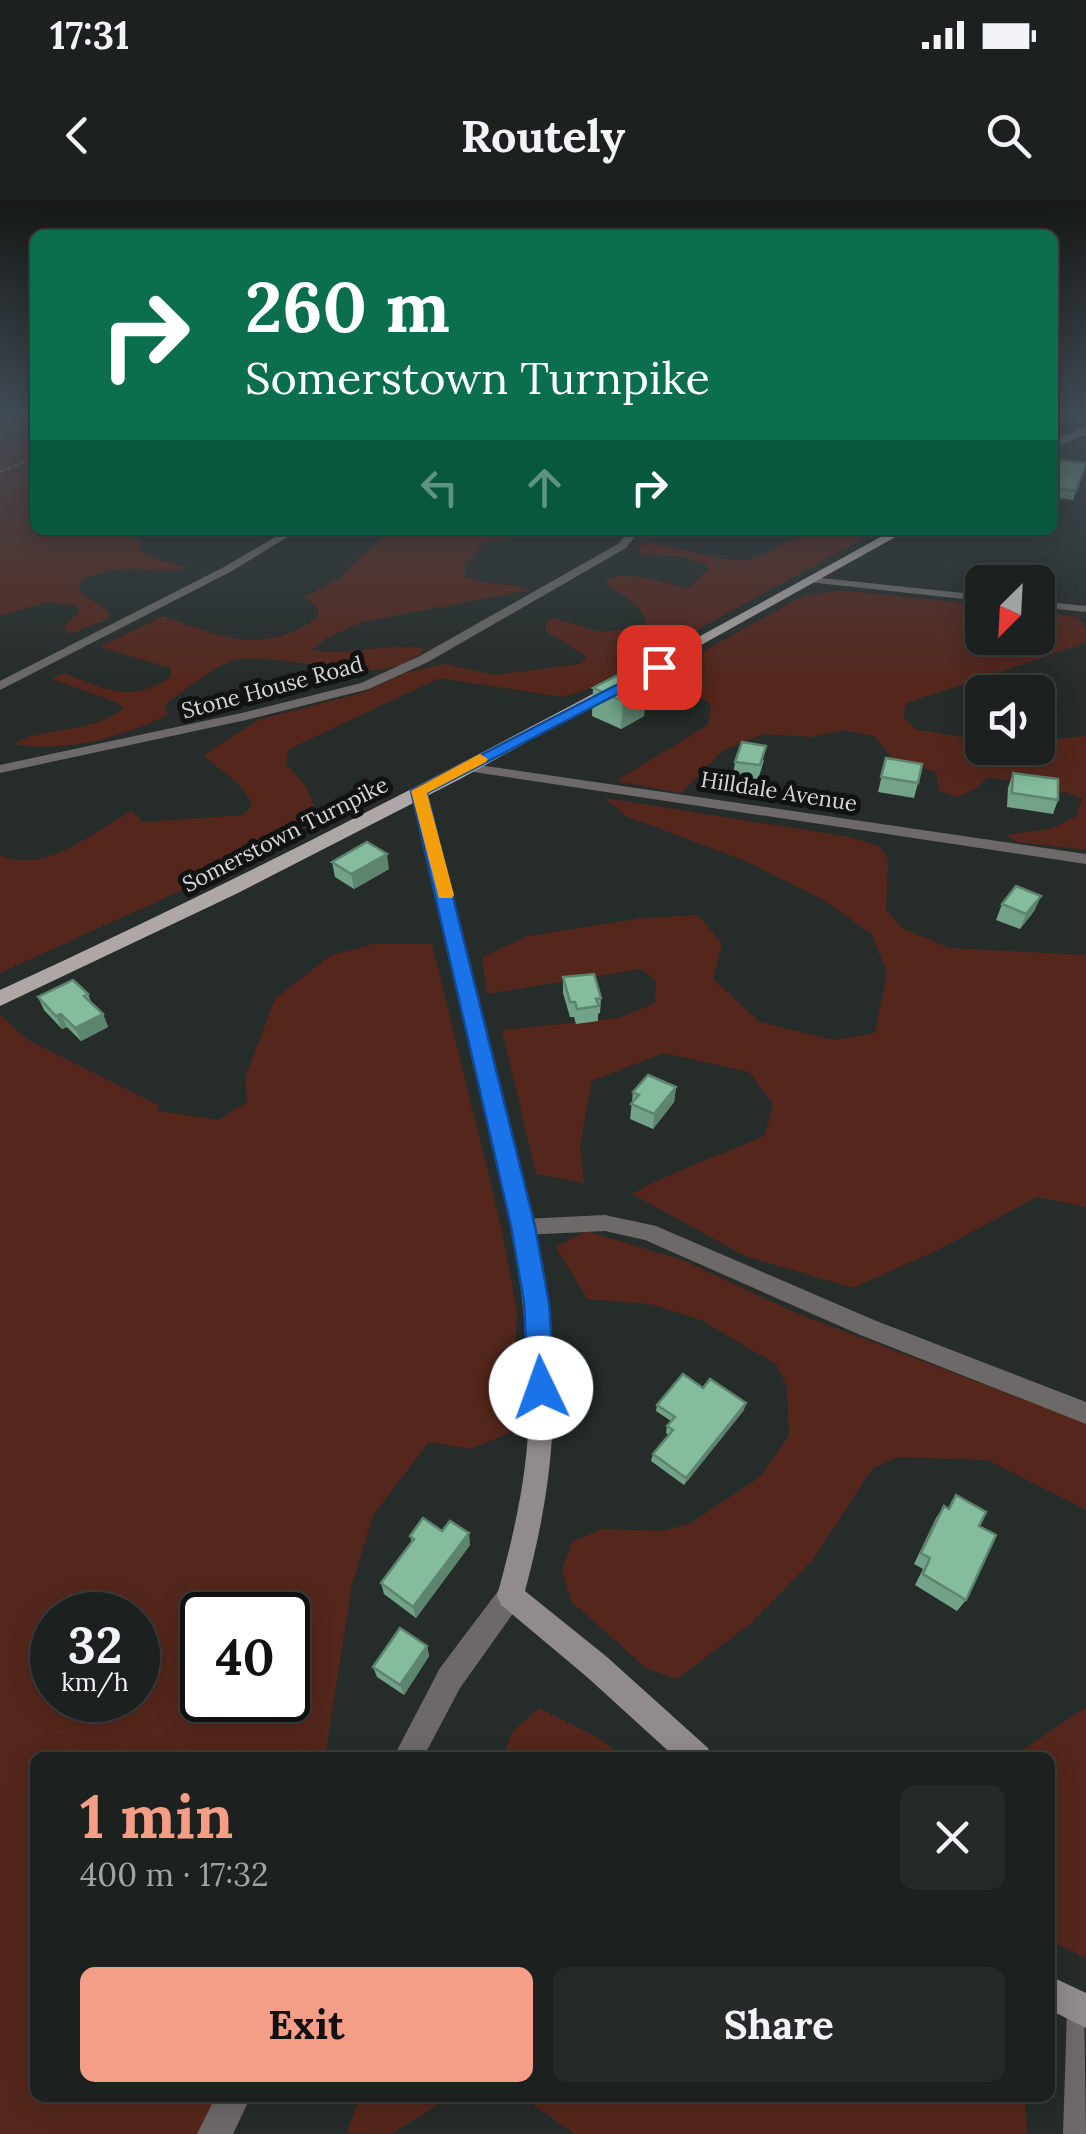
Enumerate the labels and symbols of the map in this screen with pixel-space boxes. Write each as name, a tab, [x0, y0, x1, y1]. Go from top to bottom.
north arrow	[965, 565, 1055, 655]
pin	[617, 625, 702, 710]
street label: Stone House Road	[178, 649, 366, 725]
street label: Hilldale Avenue	[699, 765, 859, 817]
street label: Somerstown Turnpike	[177, 770, 393, 898]
position arrow	[489, 1336, 593, 1440]
speed limit sign: 40	[180, 1592, 310, 1722]

